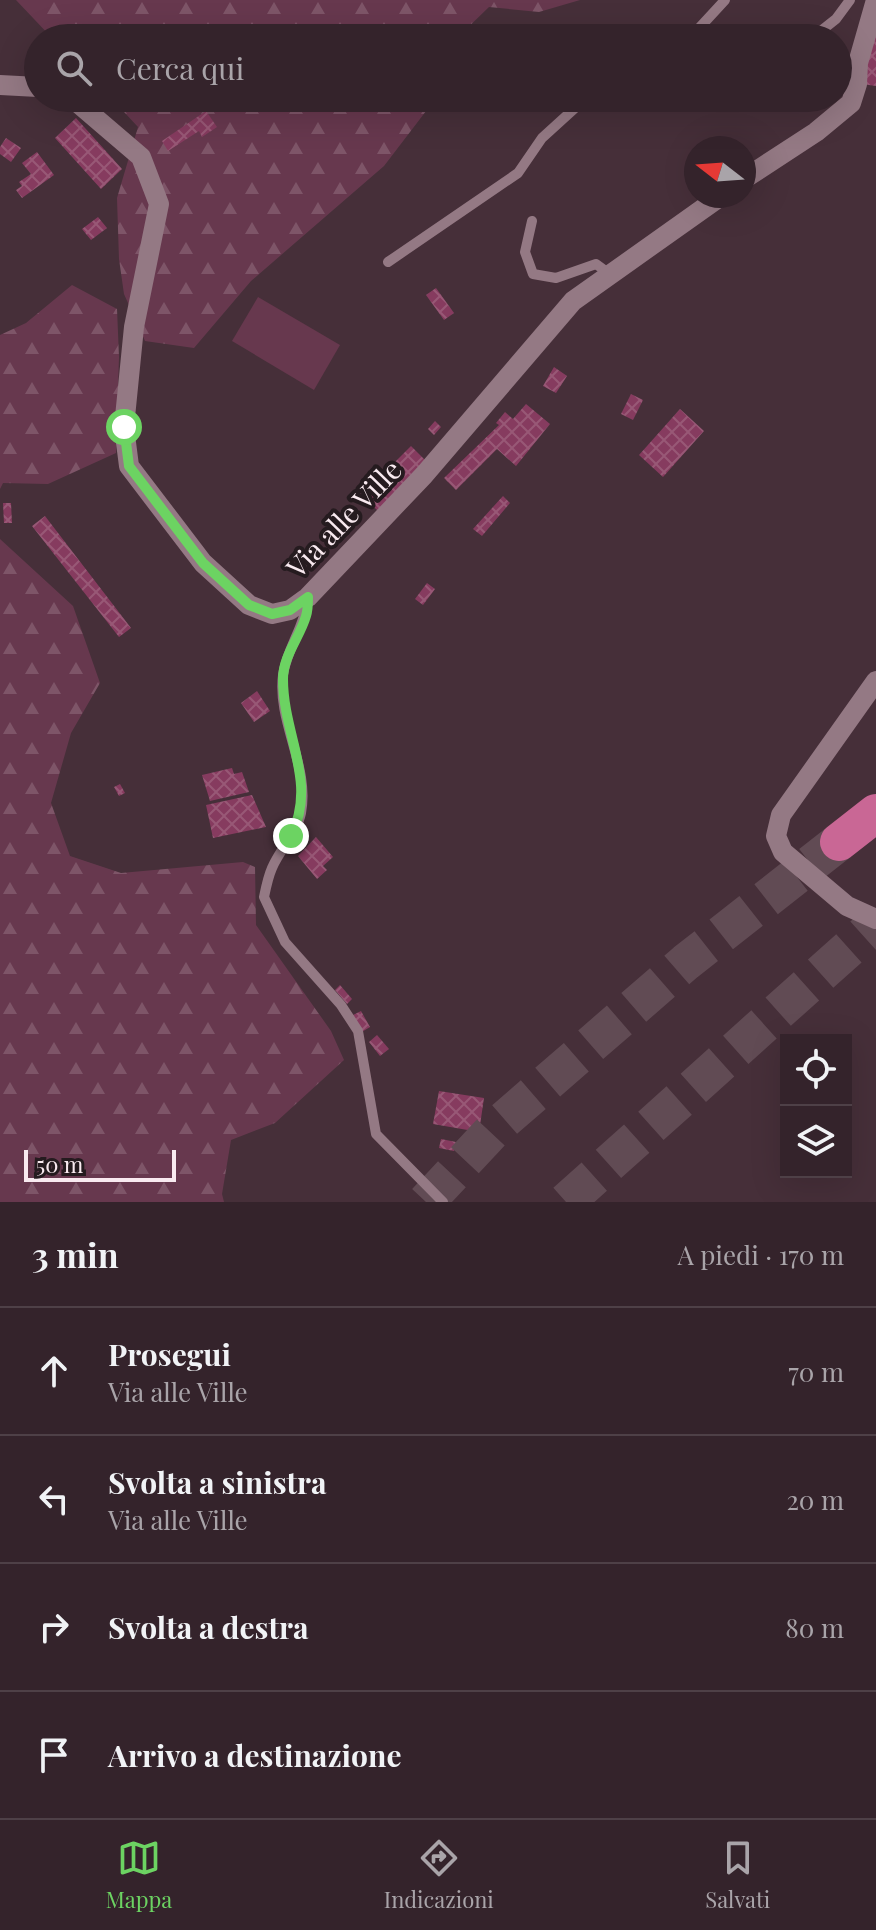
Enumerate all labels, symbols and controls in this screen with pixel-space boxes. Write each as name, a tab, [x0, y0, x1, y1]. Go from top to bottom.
search box	[24, 24, 852, 112]
icon: search	[52, 46, 96, 90]
text: Cerca qui	[116, 48, 244, 88]
north arrow	[684, 136, 756, 208]
route start	[106, 409, 142, 445]
street label: Via alle Ville	[277, 451, 409, 586]
route end	[273, 818, 309, 854]
map controls	[780, 1034, 852, 1178]
button: locate	[780, 1034, 852, 1106]
button: layers	[780, 1106, 852, 1178]
scale bar	[24, 1146, 176, 1182]
text: 50 m	[36, 1149, 83, 1179]
text: 3 min	[32, 1231, 119, 1277]
text: A piedi · 170 m	[677, 1237, 844, 1272]
text: Prosegui	[108, 1334, 231, 1374]
icon: ahead	[32, 1349, 76, 1393]
text: 70 m	[788, 1354, 844, 1389]
text: Via alle Ville	[108, 1374, 248, 1409]
text: Svolta a sinistra	[108, 1462, 327, 1502]
icon: left	[32, 1477, 76, 1521]
text: 20 m	[786, 1482, 844, 1517]
text: Via alle Ville	[108, 1502, 248, 1537]
icon: right	[32, 1605, 76, 1649]
text: Svolta a destra	[108, 1607, 309, 1647]
text: 80 m	[785, 1610, 844, 1645]
icon: arrive	[32, 1733, 76, 1777]
text: Arrivo a destinazione	[108, 1735, 402, 1775]
tab: Mappa	[106, 1836, 172, 1914]
tab: Indicazioni	[384, 1836, 494, 1914]
tab: Salvati	[705, 1836, 770, 1914]

